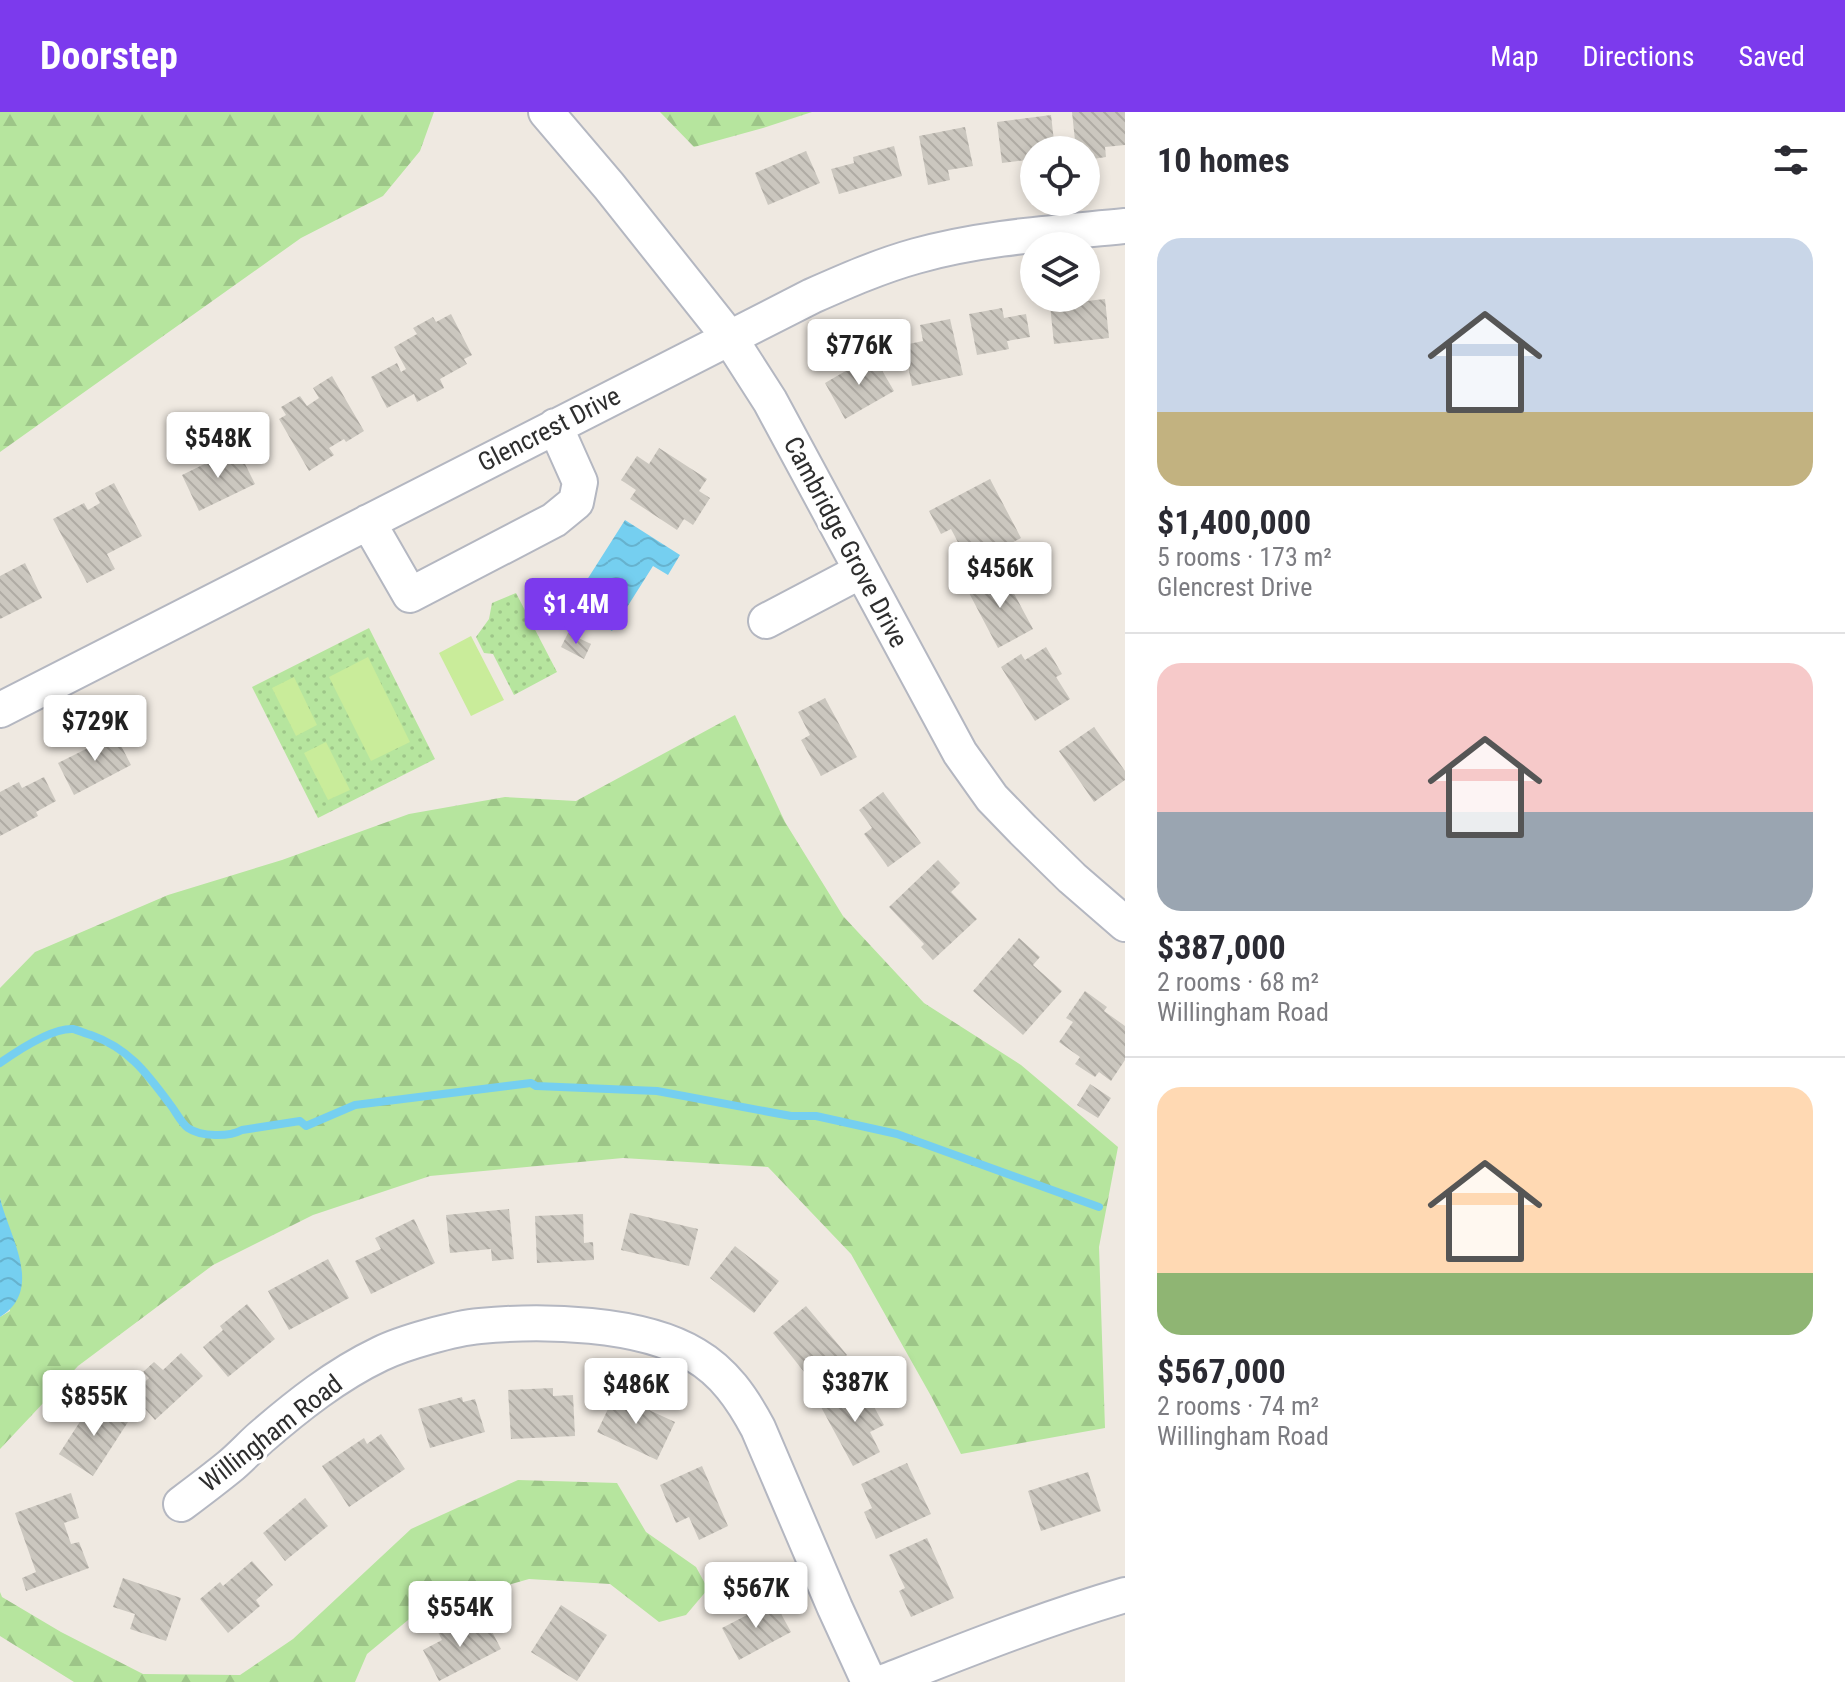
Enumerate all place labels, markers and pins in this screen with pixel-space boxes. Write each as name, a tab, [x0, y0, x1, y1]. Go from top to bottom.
pin: $776K	[803, 319, 915, 387]
pin: $548K	[162, 412, 274, 480]
pin: $456K	[944, 542, 1056, 610]
pin: $1.4M	[520, 578, 632, 646]
pin: $729K	[39, 695, 151, 763]
pin: $387K	[799, 1356, 911, 1424]
pin: $486K	[580, 1358, 692, 1426]
pin: $855K	[38, 1370, 150, 1438]
pin: $567K	[700, 1562, 812, 1630]
pin: $554K	[404, 1581, 516, 1649]

